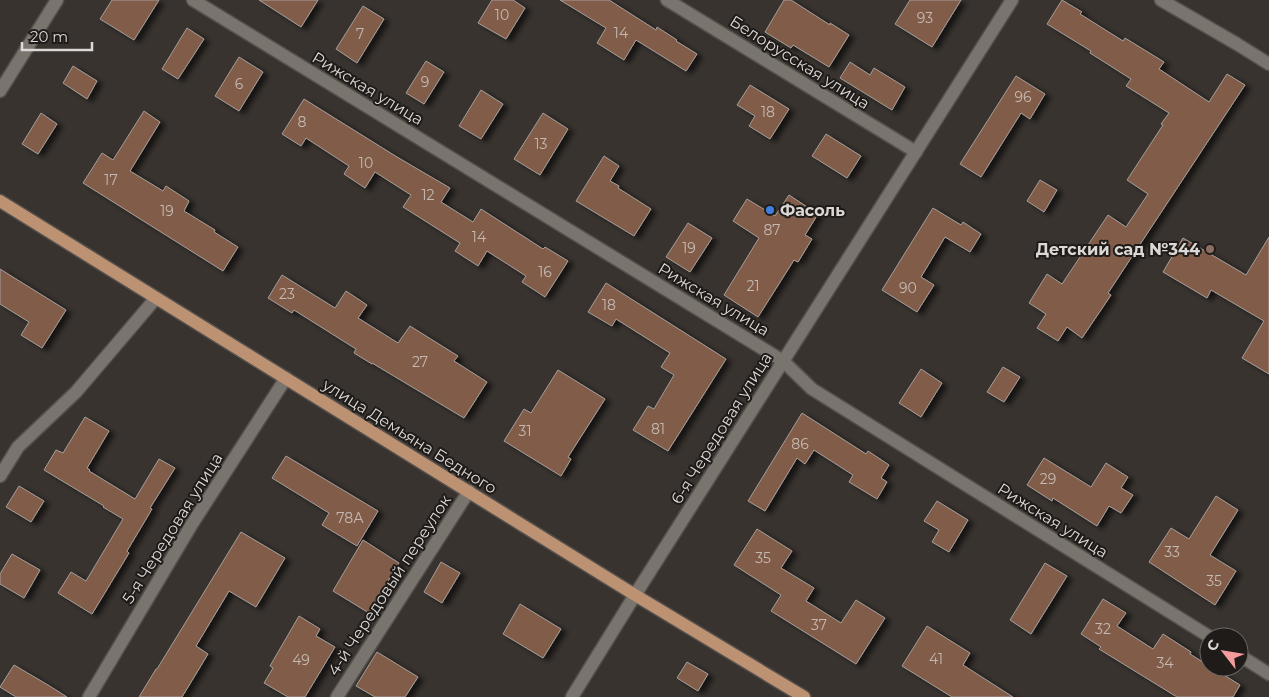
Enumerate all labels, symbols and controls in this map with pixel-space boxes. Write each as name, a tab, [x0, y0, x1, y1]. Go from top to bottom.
house number: 10	[495, 6, 509, 24]
house number: 93	[917, 9, 933, 27]
street label: Белорусская улица	[726, 12, 873, 113]
scale bar	[22, 20, 92, 52]
house number: 14	[614, 24, 629, 42]
house number: 7	[356, 25, 364, 43]
text: 20 m	[30, 27, 68, 46]
street label: Рижская улица	[309, 48, 427, 129]
house number: 9	[421, 73, 429, 91]
house number: 6	[235, 75, 244, 93]
house number: 96	[1014, 88, 1032, 106]
house number: 18	[761, 103, 775, 121]
house number: 8	[298, 113, 307, 131]
house number: 13	[535, 135, 548, 153]
house number: 10	[359, 154, 373, 172]
house number: 17	[104, 171, 118, 189]
house number: 12	[421, 186, 435, 204]
place label: Фасоль	[780, 201, 845, 220]
house number: 19	[160, 202, 174, 220]
marker: Фасоль	[764, 204, 776, 216]
house number: 87	[763, 221, 781, 239]
house number: 14	[472, 228, 487, 246]
house number: 19	[682, 239, 696, 257]
place label: Детский сад №344	[1036, 240, 1200, 259]
marker: Детский сад №344	[1204, 243, 1216, 255]
street label: Рижская улица	[655, 259, 773, 340]
house number: 16	[538, 263, 552, 281]
house number: 21	[746, 277, 760, 295]
house number: 90	[899, 279, 917, 297]
house number: 23	[279, 285, 295, 303]
house number: 18	[602, 296, 616, 314]
street label: 6-я Чередовая улица	[667, 349, 776, 507]
house number: 27	[412, 353, 428, 371]
street label: улица Демьяна Бедного	[318, 374, 500, 498]
house number: 81	[651, 420, 665, 438]
house number: 31	[519, 422, 531, 440]
house number: 86	[791, 435, 809, 453]
street label: 5-я Чередовая улица	[118, 449, 227, 607]
house number: 29	[1040, 470, 1056, 488]
street label: Рижская улица	[994, 479, 1111, 562]
street label: 4-й Чередовый переулок	[324, 491, 455, 679]
house number: 78А	[336, 509, 364, 527]
house number: 33	[1164, 543, 1180, 561]
house number: 35	[755, 549, 771, 567]
house number: 35	[1206, 572, 1222, 590]
house number: 37	[811, 616, 827, 634]
house number: 32	[1095, 620, 1111, 638]
north arrow	[1199, 627, 1249, 677]
text: С	[1203, 636, 1223, 654]
house number: 41	[929, 650, 943, 668]
house number: 49	[292, 651, 310, 669]
house number: 34	[1156, 654, 1174, 672]

